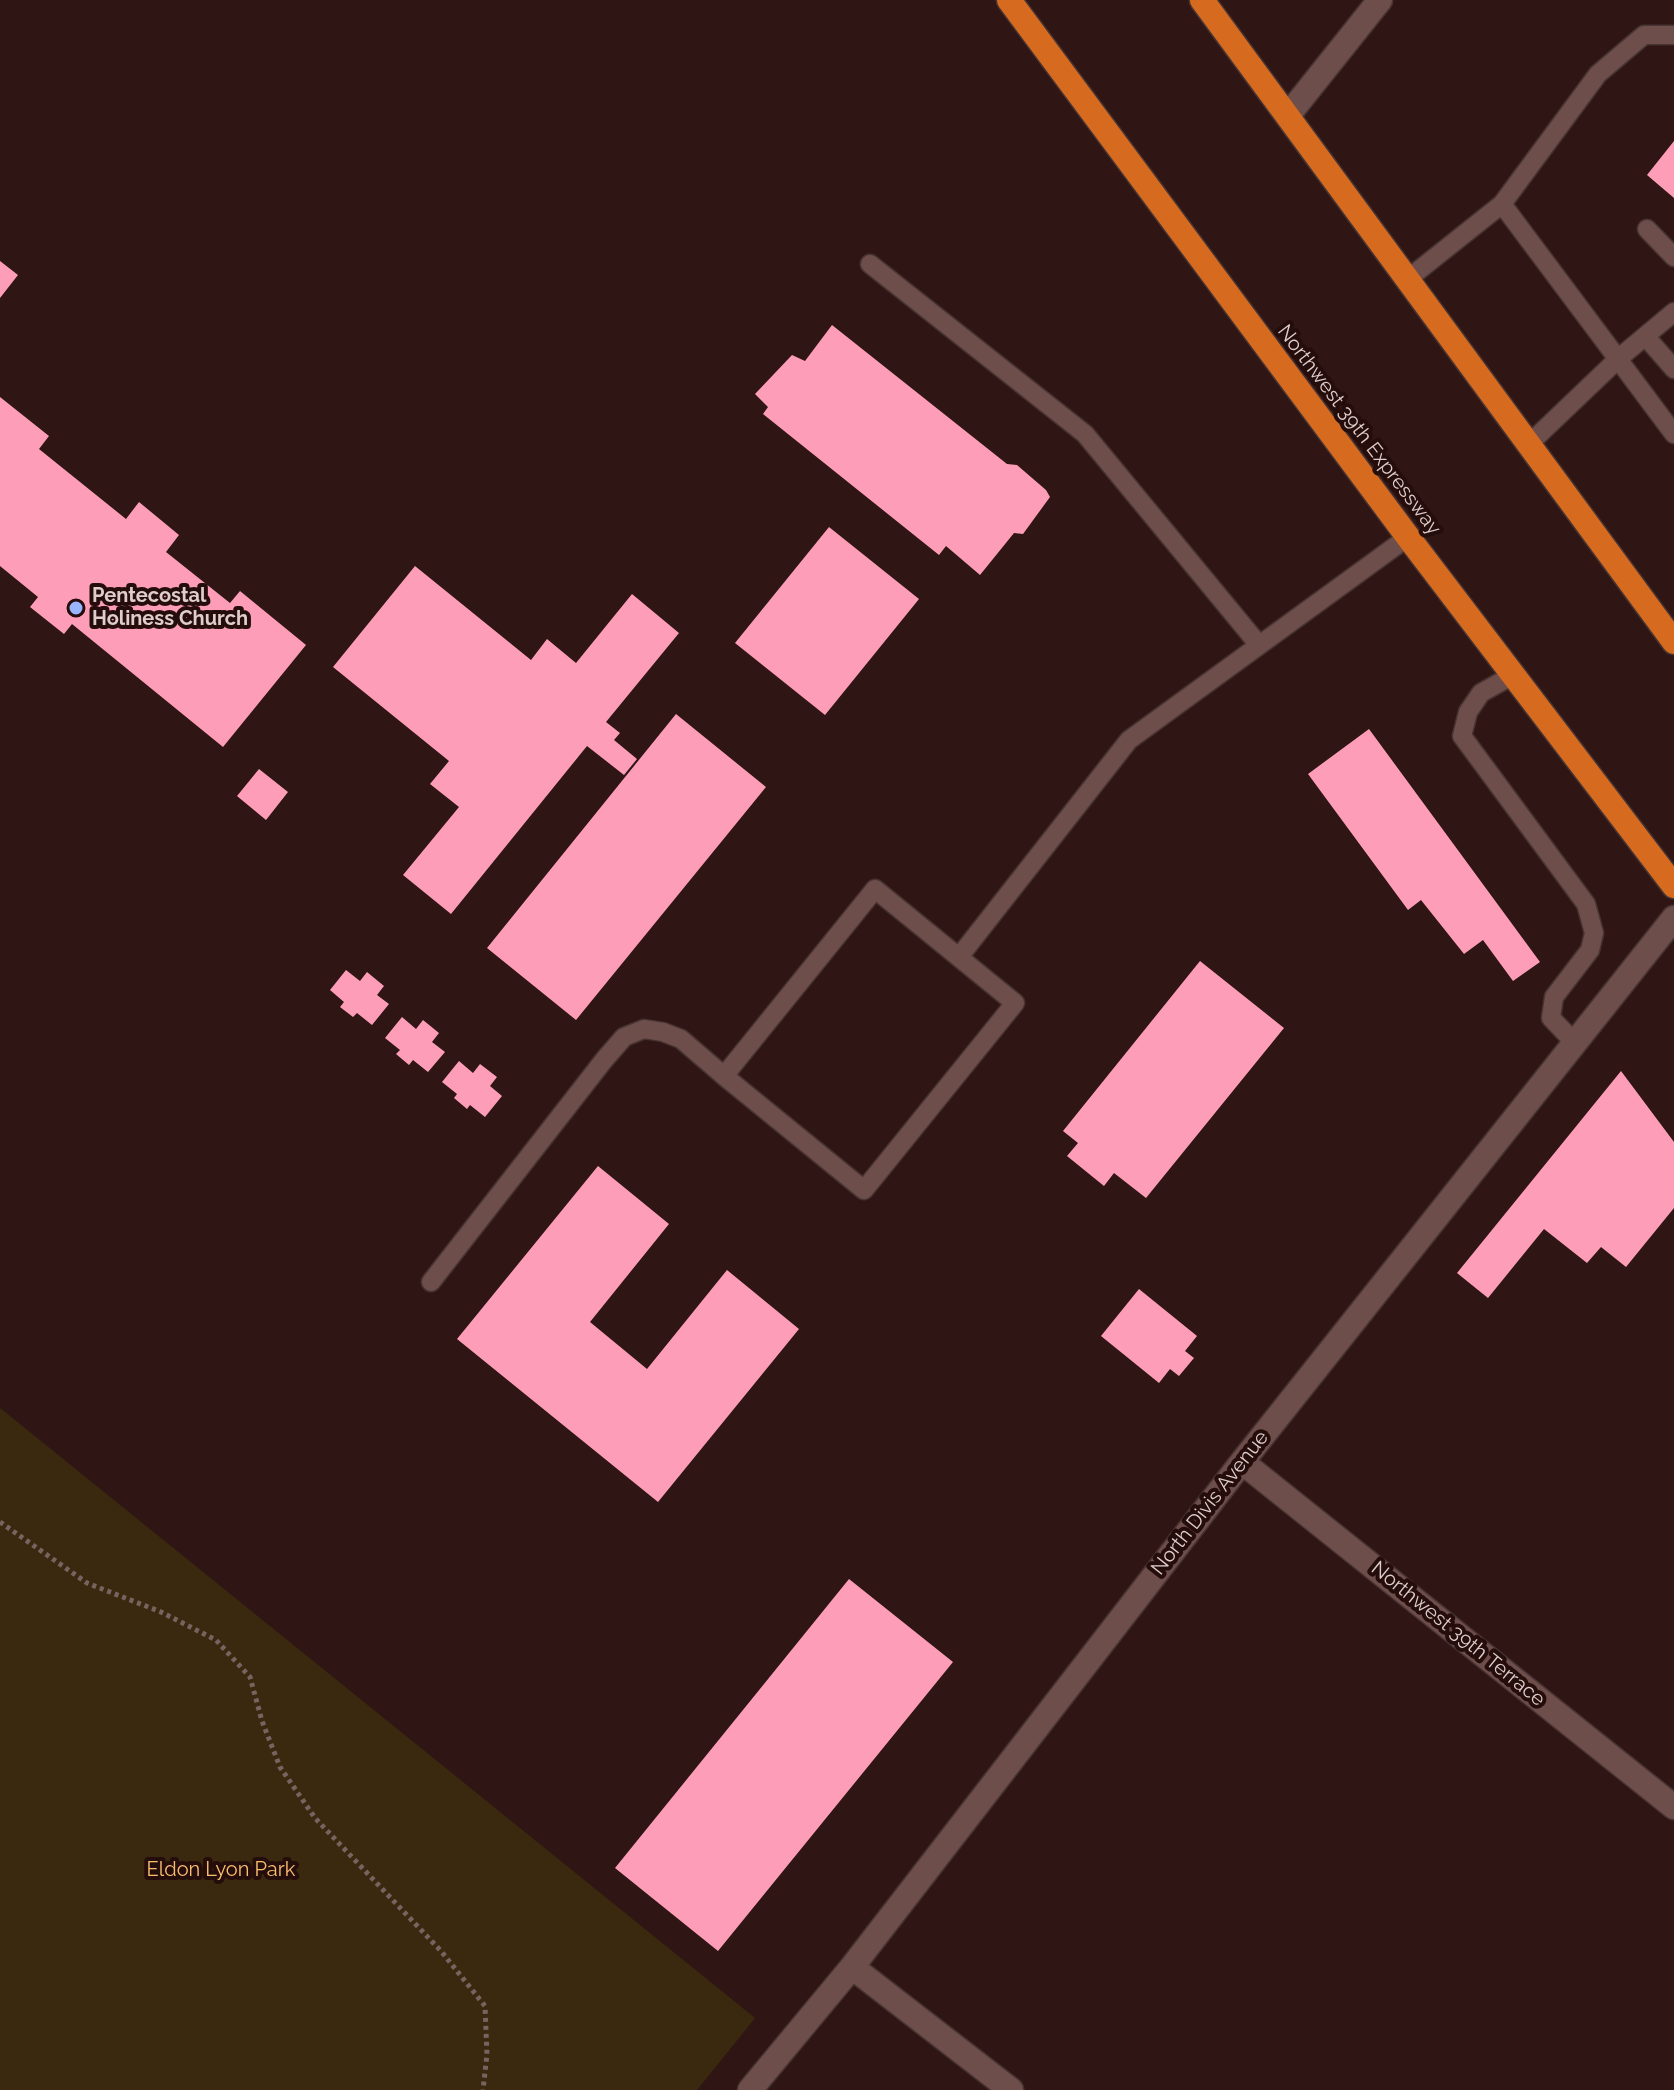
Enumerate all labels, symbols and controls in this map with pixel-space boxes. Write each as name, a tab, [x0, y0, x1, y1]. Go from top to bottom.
street label: Northwest 39th Expressway	[1272, 320, 1446, 540]
place label: Pentecostal Holiness Church	[92, 584, 248, 631]
marker: Pentecostal Holiness Church	[67, 599, 85, 617]
street label: North Divis Avenue	[1146, 1426, 1274, 1580]
street label: Northwest 39th Terrace	[1366, 1557, 1550, 1711]
park label: Eldon Lyon Park	[147, 1858, 295, 1882]

